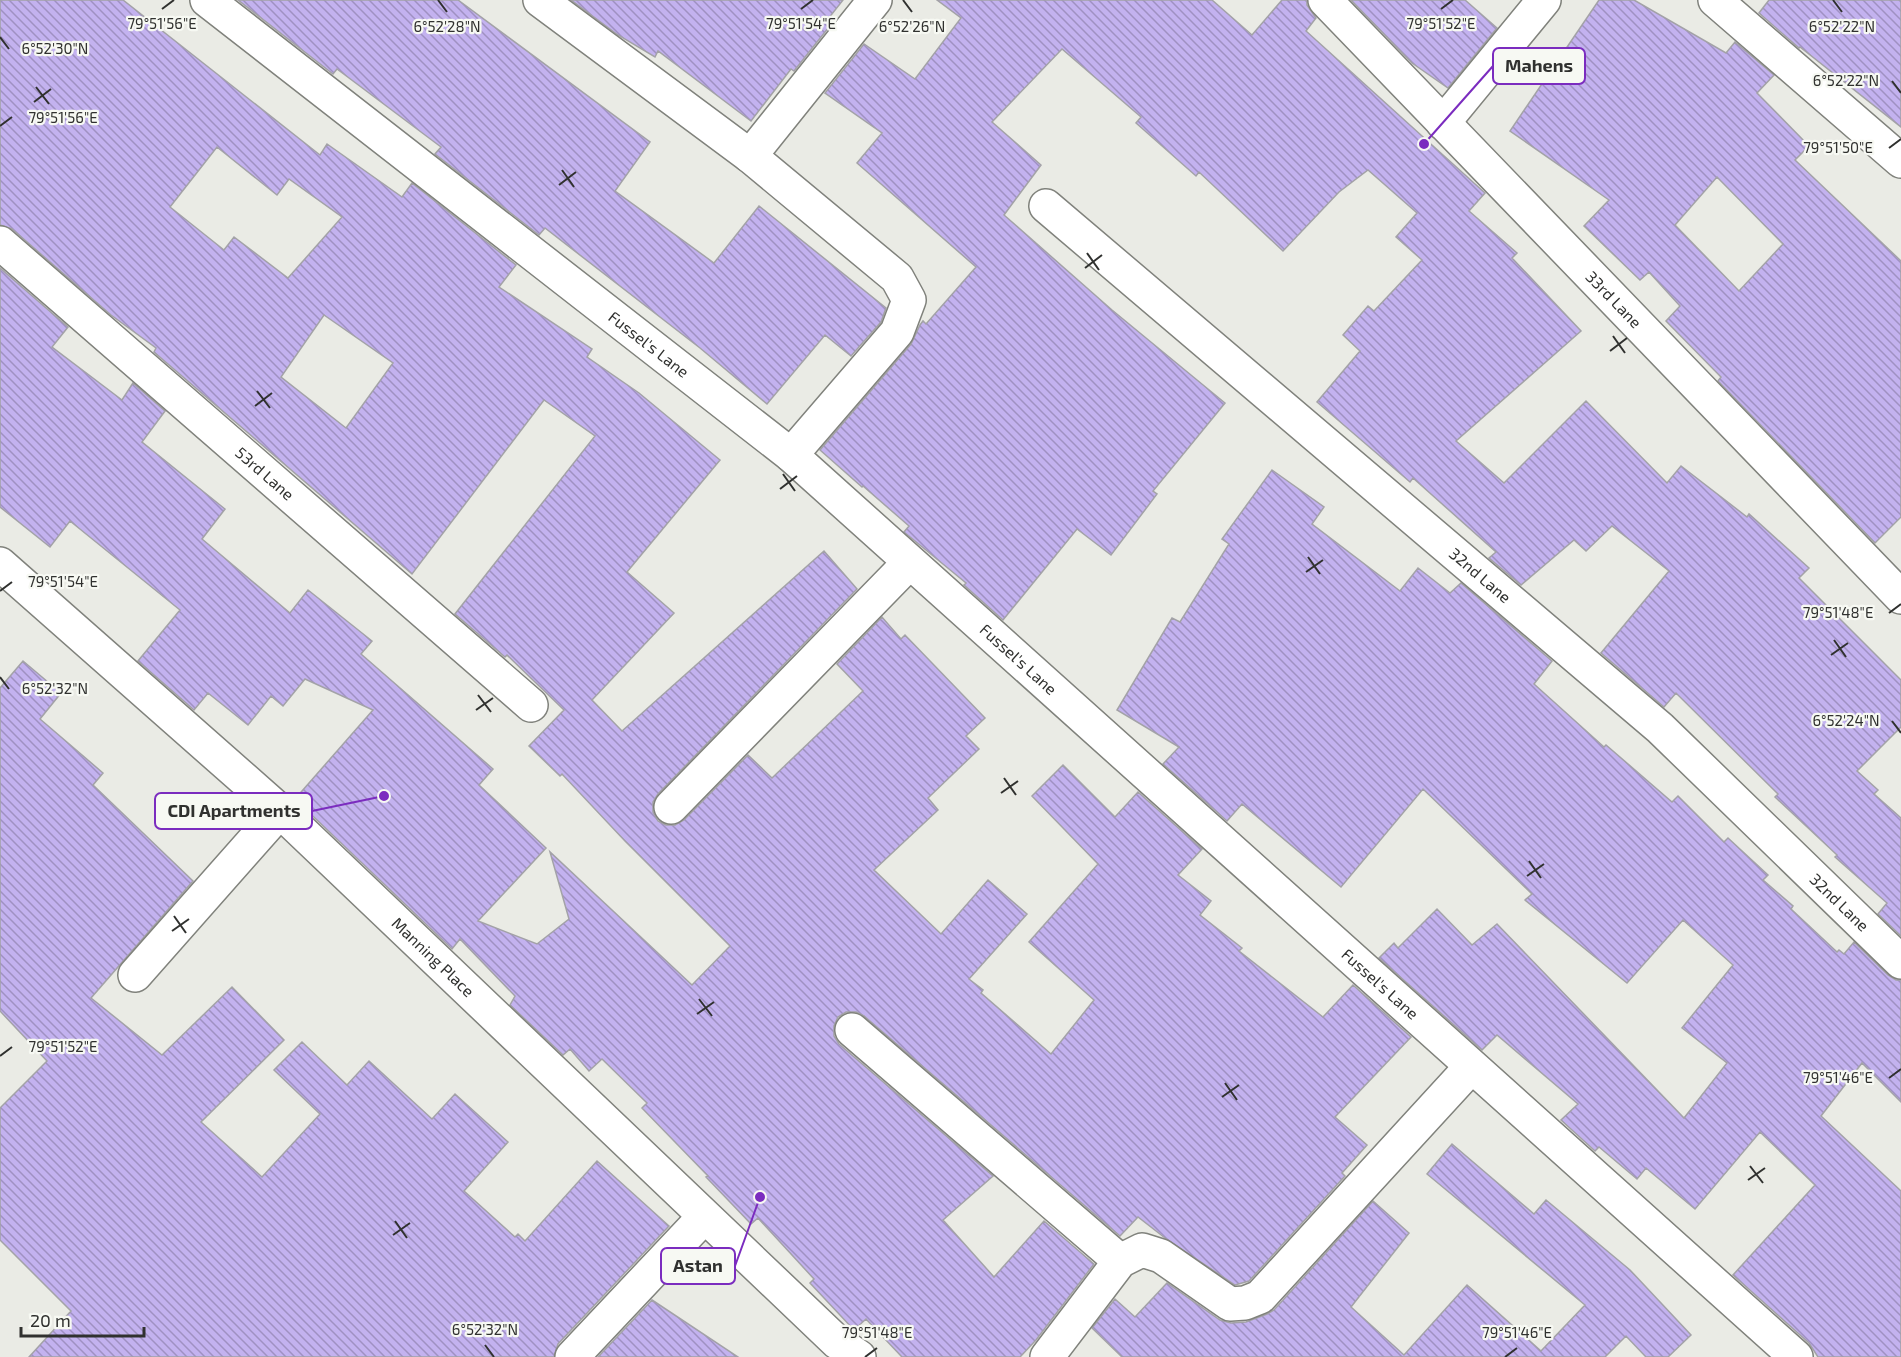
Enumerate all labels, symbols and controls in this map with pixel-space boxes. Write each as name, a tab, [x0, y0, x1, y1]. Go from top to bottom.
text: 79°51'56"E	[127, 14, 197, 32]
text: 79°51'54"E	[766, 14, 836, 32]
text: 79°51'52"E	[1406, 14, 1476, 32]
text: 6°52'28"N	[413, 17, 481, 35]
text: 6°52'26"N	[879, 17, 945, 35]
text: 6°52'22"N	[1809, 17, 1875, 35]
text: 6°52'30"N	[22, 39, 88, 57]
callout: Mahens	[1493, 48, 1585, 84]
text: Mahens	[1505, 54, 1573, 76]
text: 6°52'22"N	[1813, 71, 1879, 89]
text: 79°51'56"E	[28, 108, 98, 126]
text: 79°51'50"E	[1803, 138, 1873, 156]
street label: 33rd Lane	[1582, 267, 1646, 331]
street label: Fussel's Lane	[605, 307, 693, 381]
street label: 53rd Lane	[232, 442, 298, 504]
street label: 32nd Lane	[1446, 543, 1515, 606]
text: 79°51'54"E	[28, 572, 98, 590]
text: 79°51'48"E	[1803, 603, 1873, 621]
street label: Fussel's Lane	[976, 619, 1061, 698]
text: 6°52'32"N	[22, 679, 88, 697]
text: 6°52'24"N	[1812, 711, 1880, 729]
callout: CDI Apartments	[155, 793, 312, 829]
text: CDI Apartments	[167, 799, 301, 821]
street label: 32nd Lane	[1806, 869, 1873, 935]
street label: Manning Place	[388, 913, 479, 1000]
street label: Fussel's Lane	[1338, 944, 1423, 1023]
text: 79°51'52"E	[28, 1037, 98, 1055]
text: 79°51'46"E	[1803, 1068, 1873, 1086]
callout: Astan	[661, 1248, 735, 1284]
text: Astan	[673, 1254, 723, 1276]
scale bar	[21, 1300, 144, 1338]
text: 20 m	[30, 1309, 71, 1331]
text: 6°52'32"N	[452, 1320, 518, 1338]
text: 79°51'48"E	[842, 1323, 912, 1341]
text: 79°51'46"E	[1482, 1323, 1552, 1341]

